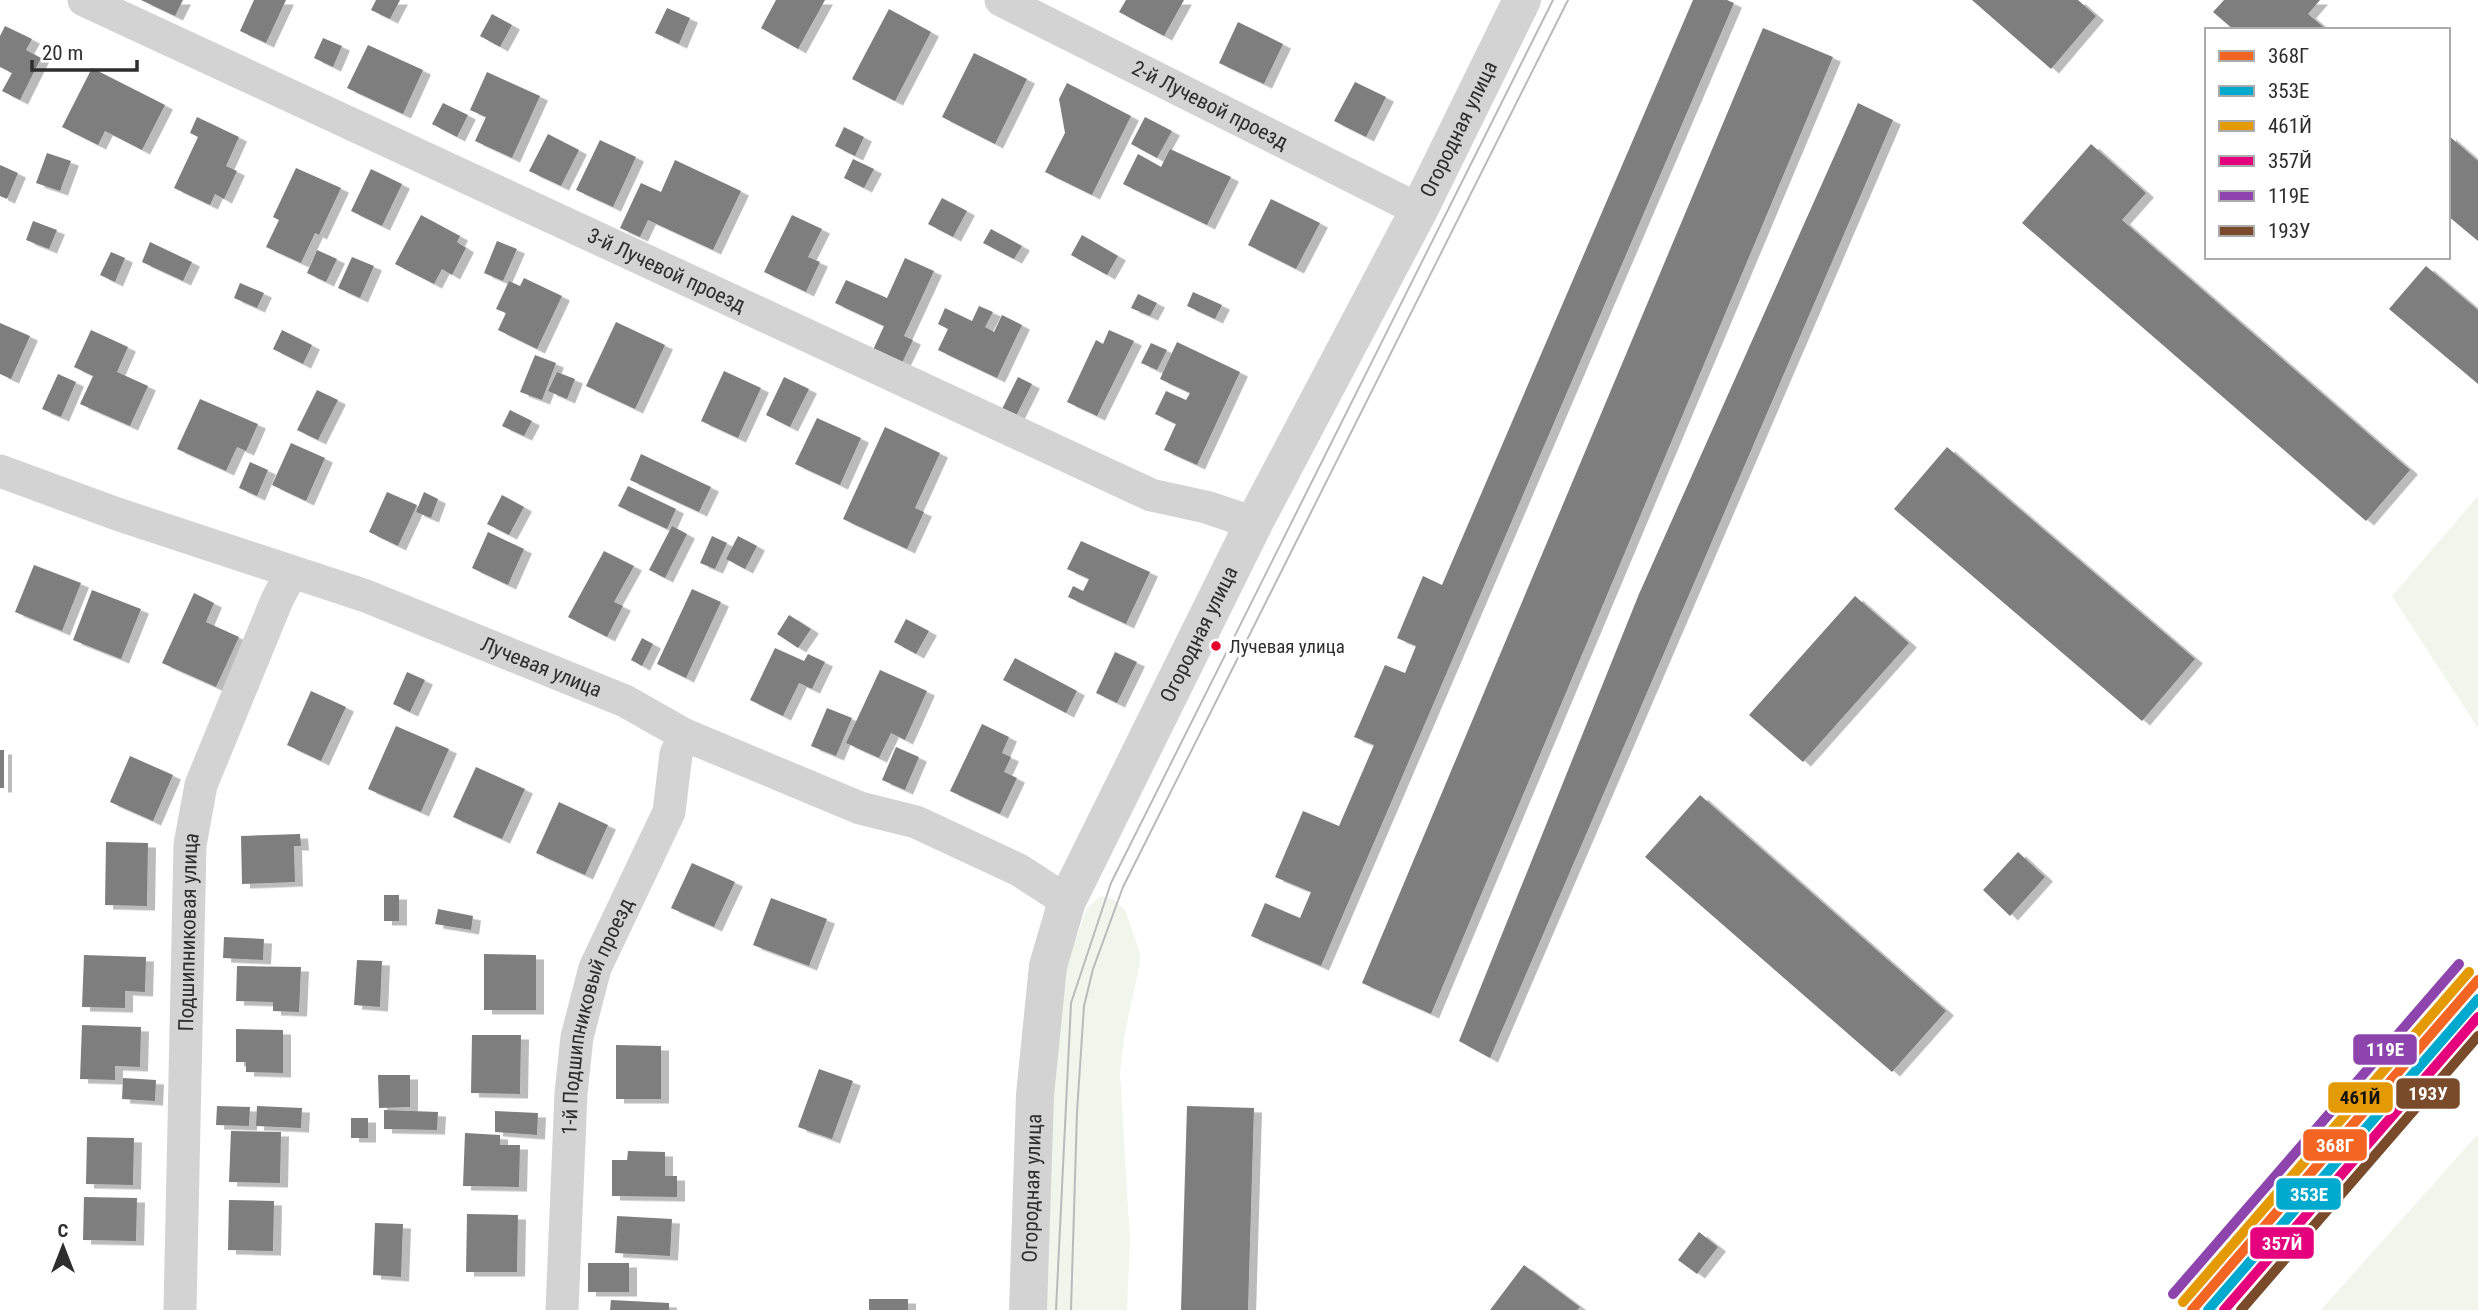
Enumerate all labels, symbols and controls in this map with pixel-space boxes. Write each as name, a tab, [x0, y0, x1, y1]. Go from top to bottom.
scale bar	[32, 28, 136, 72]
legend	[2205, 28, 2450, 259]
text: 20 m	[42, 41, 83, 65]
text: 368Г	[2268, 44, 2309, 68]
street label: 2-й Лучевой проезд	[1128, 56, 1292, 154]
street label: Огородная улица	[1415, 57, 1502, 201]
text: 353Е	[2268, 79, 2310, 103]
text: 461Й	[2268, 114, 2312, 138]
text: 357Й	[2268, 149, 2312, 173]
text: 119Е	[2268, 184, 2310, 208]
text: 193У	[2268, 219, 2311, 243]
street label: 3-й Лучевой проезд	[584, 223, 749, 317]
street label: Огородная улица	[1155, 562, 1243, 706]
street label: Лучевая улица	[477, 632, 605, 702]
place label: Лучевая улица	[1229, 635, 1345, 658]
marker: Лучевая улица	[1209, 639, 1223, 653]
street label: Подшипниковая улица	[174, 831, 204, 1032]
street label: 1-й Подшипниковый проезд	[557, 894, 638, 1136]
line badge: 119Е	[2352, 1033, 2418, 1066]
text: 119Е	[2366, 1038, 2404, 1061]
line badge: 193У	[2395, 1077, 2461, 1110]
line badge: 461Й	[2327, 1081, 2394, 1114]
text: 193У	[2408, 1082, 2448, 1105]
text: 461Й	[2340, 1086, 2380, 1109]
street label: Огородная улица	[1018, 1113, 1046, 1263]
line badge: 368Г	[2302, 1128, 2368, 1162]
text: 368Г	[2316, 1134, 2354, 1157]
line badge: 353Е	[2275, 1177, 2342, 1211]
text: 353Е	[2290, 1183, 2328, 1206]
north arrow	[28, 1212, 98, 1282]
text: С	[58, 1219, 69, 1242]
line badge: 357Й	[2249, 1226, 2315, 1260]
text: 357Й	[2262, 1232, 2302, 1255]

